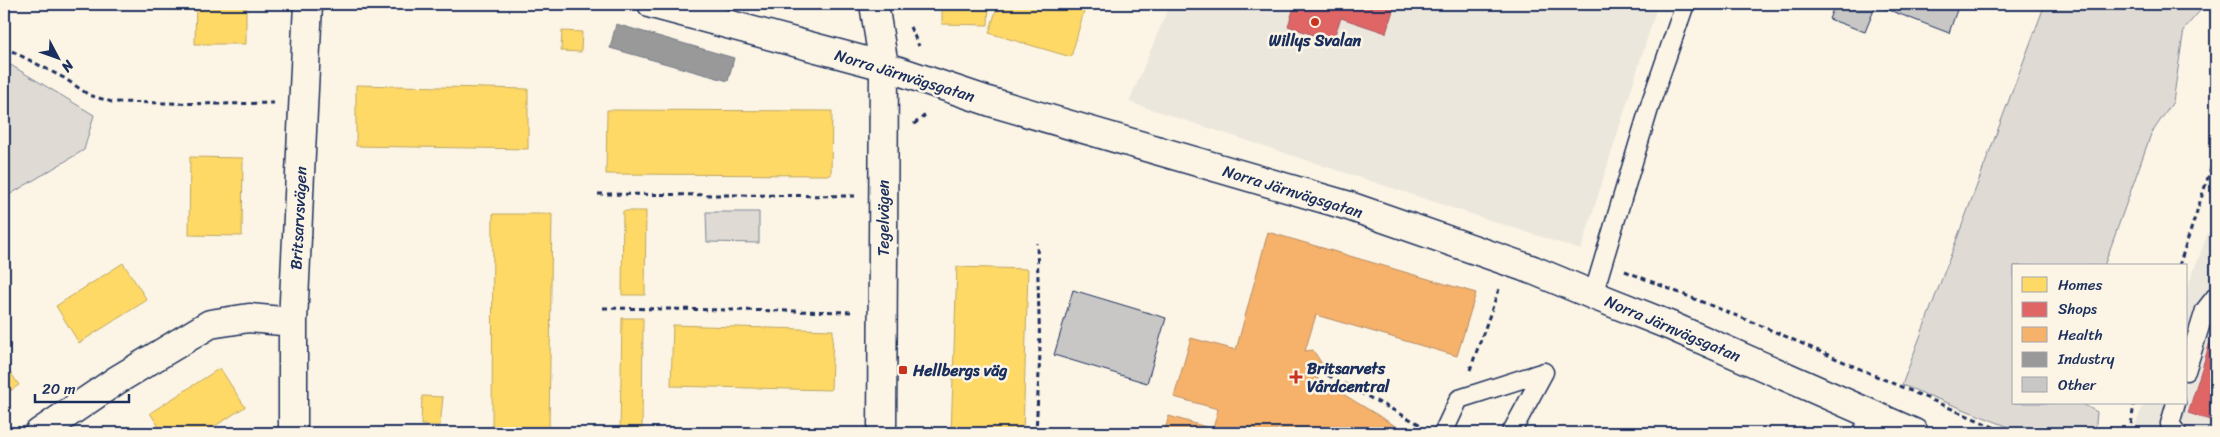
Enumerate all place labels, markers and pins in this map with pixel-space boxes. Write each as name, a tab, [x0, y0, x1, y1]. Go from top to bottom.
marker: Willys Svalan	[1309, 16, 1321, 28]
place label: Willys Svalan	[1269, 26, 1362, 55]
place label: Britsarvets Vårdcentral	[1307, 354, 1391, 401]
place label: Hellbergs väg	[912, 356, 1008, 385]
marker: Hellbergs väg	[897, 364, 909, 376]
marker: Britsarvets Vårdcentral	[1289, 370, 1303, 384]

